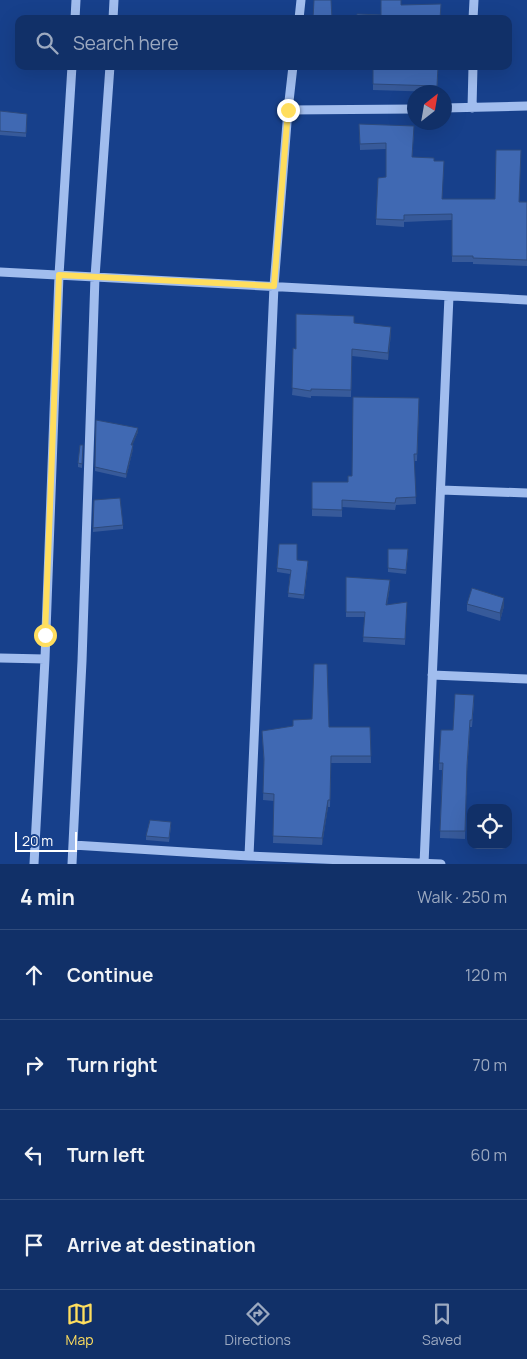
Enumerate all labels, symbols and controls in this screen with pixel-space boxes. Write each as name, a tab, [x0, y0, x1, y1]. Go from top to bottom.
search box	[15, 15, 512, 70]
icon: search	[33, 29, 61, 57]
text: Search here	[73, 30, 179, 56]
north arrow	[407, 85, 452, 130]
route end	[277, 99, 300, 122]
route start	[34, 624, 57, 647]
map controls	[467, 804, 512, 849]
button: locate	[467, 804, 512, 849]
scale bar	[15, 829, 78, 852]
text: 20 m	[22, 831, 53, 850]
text: 4 min	[20, 883, 75, 911]
text: Walk · 250 m	[417, 886, 507, 908]
icon: ahead	[20, 961, 48, 989]
text: Continue	[67, 962, 153, 988]
text: 120 m	[465, 964, 507, 986]
icon: right	[20, 1051, 48, 1079]
text: Turn right	[67, 1052, 157, 1078]
text: 70 m	[472, 1054, 507, 1076]
icon: left	[20, 1141, 48, 1169]
text: Turn left	[67, 1142, 145, 1168]
text: 60 m	[471, 1144, 507, 1166]
icon: arrive	[20, 1231, 48, 1259]
text: Arrive at destination	[67, 1232, 256, 1258]
tab: Map	[66, 1300, 94, 1349]
tab: Directions	[225, 1300, 291, 1349]
tab: Saved	[422, 1300, 461, 1349]

